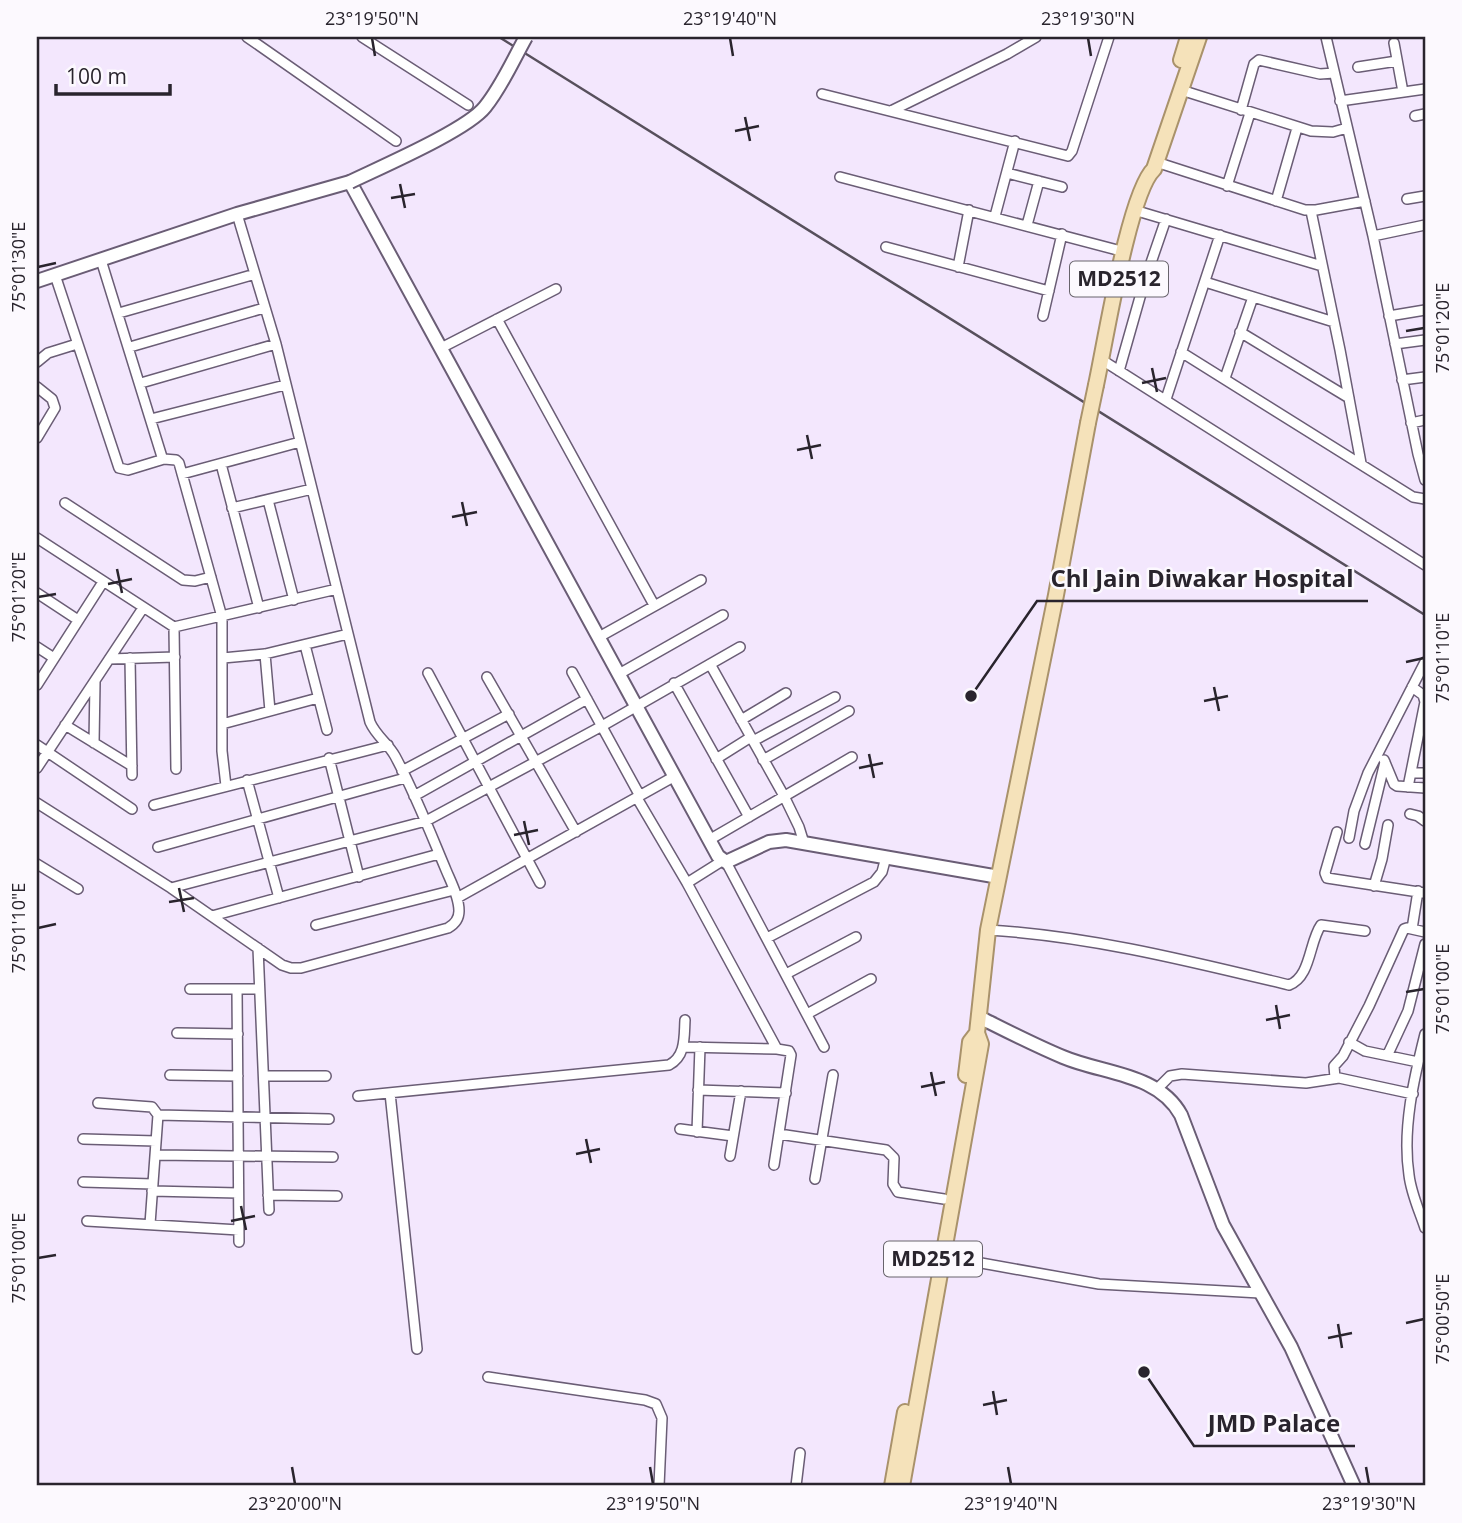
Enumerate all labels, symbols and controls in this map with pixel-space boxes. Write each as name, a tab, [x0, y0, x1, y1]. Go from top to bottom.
text: 23°19'50"N	[325, 6, 419, 30]
text: 23°19'40"N	[683, 6, 777, 30]
text: 23°19'30"N	[1041, 6, 1135, 30]
scale bar	[56, 52, 170, 96]
text: 100 m	[66, 62, 127, 90]
text: 75°01'30"E	[6, 222, 30, 312]
road number: MD2512	[1070, 262, 1168, 296]
text: 75°01'20"E	[1430, 283, 1454, 373]
text: 75°01'20"E	[6, 552, 30, 642]
callout: Chl Jain Diwakar Hospital	[1037, 556, 1368, 601]
text: Chl Jain Diwakar Hospital	[1051, 561, 1353, 594]
text: 75°01'10"E	[1430, 613, 1454, 703]
text: 75°01'10"E	[6, 883, 30, 973]
text: 75°01'00"E	[1430, 944, 1454, 1034]
text: 75°01'00"E	[6, 1213, 30, 1303]
road number: MD2512	[884, 1242, 982, 1276]
text: 75°00'50"E	[1430, 1274, 1454, 1364]
callout: JMD Palace	[1194, 1401, 1355, 1446]
text: JMD Palace	[1206, 1406, 1340, 1439]
text: 23°20'00"N	[248, 1491, 342, 1515]
text: 23°19'50"N	[606, 1491, 700, 1515]
text: 23°19'40"N	[964, 1491, 1058, 1515]
text: 23°19'30"N	[1322, 1491, 1416, 1515]

